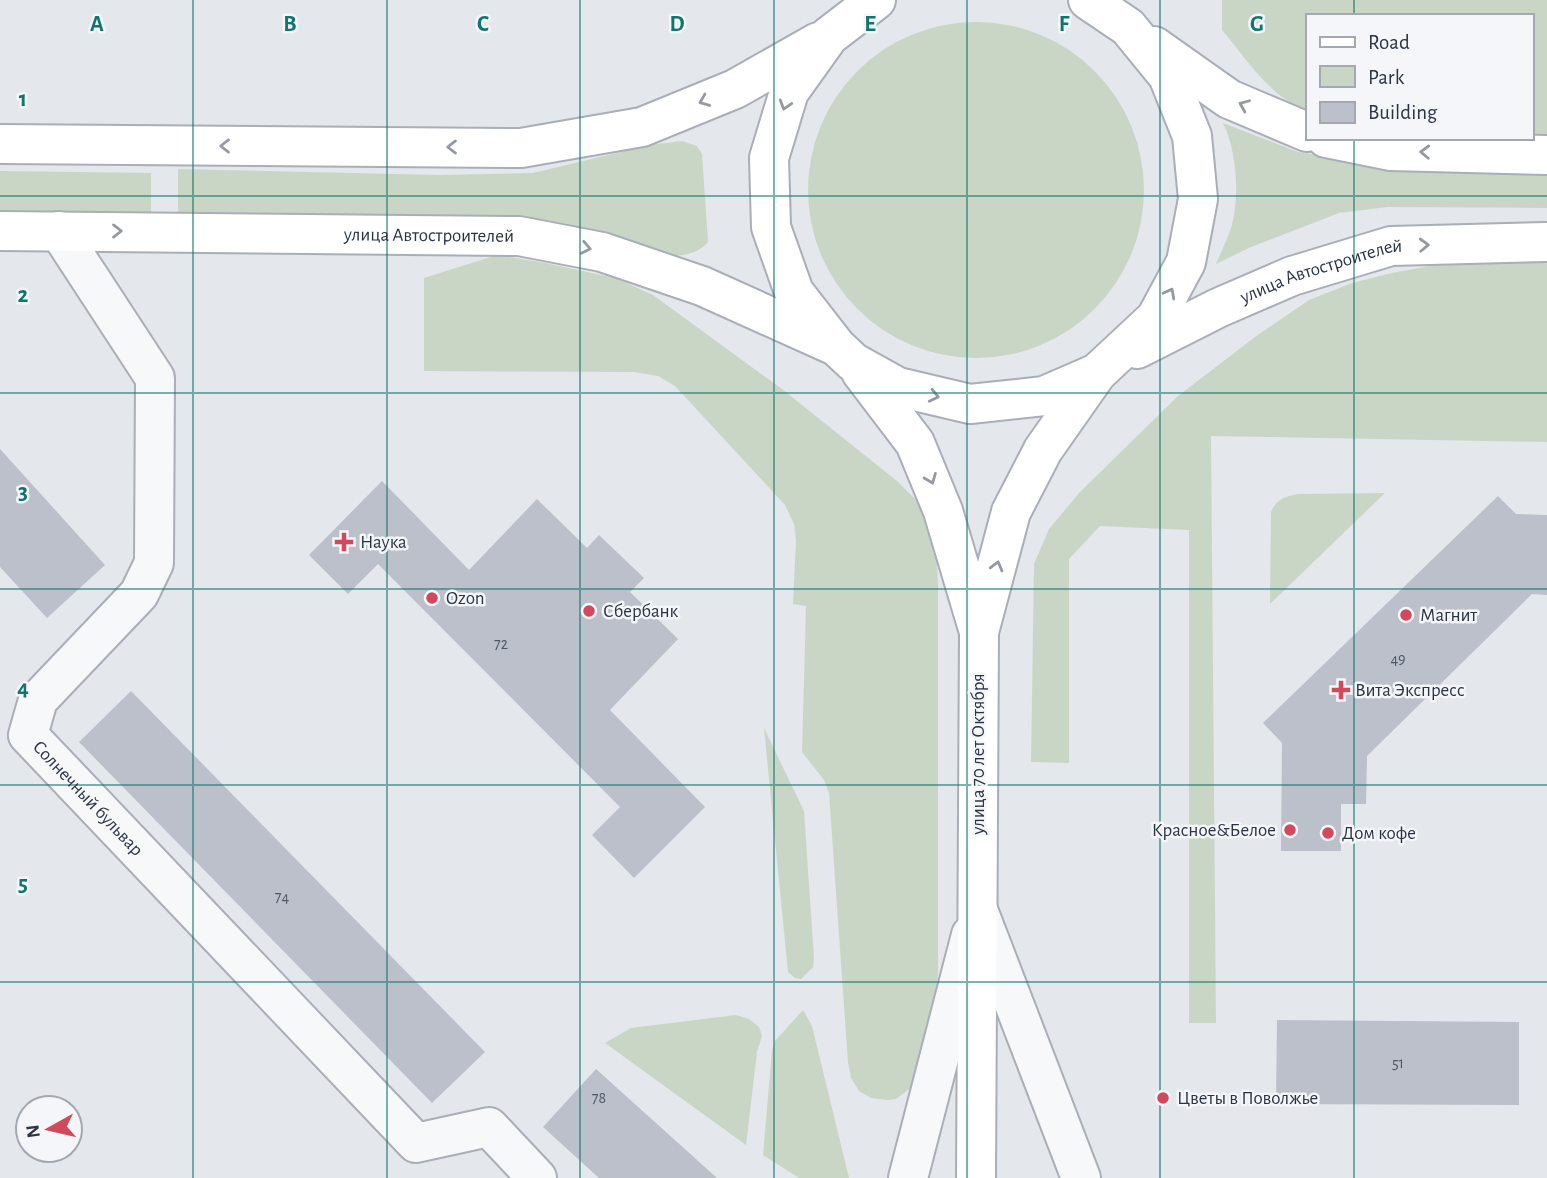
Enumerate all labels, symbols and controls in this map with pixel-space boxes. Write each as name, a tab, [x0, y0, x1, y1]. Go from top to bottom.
text: A	[90, 13, 104, 36]
text: B	[283, 13, 297, 36]
text: C	[477, 13, 489, 36]
text: D	[669, 13, 685, 36]
text: E	[864, 13, 876, 36]
text: F	[1059, 13, 1070, 36]
text: G	[1250, 13, 1264, 36]
legend	[1306, 14, 1533, 140]
text: Road	[1368, 32, 1410, 53]
text: Park	[1368, 67, 1405, 88]
text: 1	[19, 88, 27, 111]
one-way arrow	[699, 93, 711, 107]
one-way arrow	[779, 99, 794, 111]
one-way arrow	[1239, 100, 1251, 114]
text: Building	[1368, 102, 1438, 123]
one-way arrow	[219, 138, 230, 154]
one-way arrow	[447, 139, 457, 155]
one-way arrow	[1419, 145, 1430, 160]
one-way arrow	[112, 223, 123, 239]
street label: улица Автостроителей	[343, 225, 514, 245]
street label: улица Автостроителей	[1236, 236, 1402, 307]
one-way arrow	[1418, 237, 1429, 252]
one-way arrow	[580, 240, 592, 255]
text: 2	[18, 284, 29, 307]
one-way arrow	[1161, 287, 1175, 300]
one-way arrow	[928, 387, 940, 402]
one-way arrow	[922, 473, 936, 485]
text: 3	[18, 481, 28, 504]
marker: Наука	[334, 532, 354, 552]
place label: Наука	[360, 533, 407, 552]
one-way arrow	[989, 560, 1003, 572]
place label: Ozon	[446, 589, 485, 608]
marker: Ozon	[424, 590, 440, 606]
place label: Сбербанк	[603, 602, 679, 621]
marker: Сбербанк	[581, 603, 597, 619]
place label: Магнит	[1420, 606, 1477, 625]
marker: Магнит	[1398, 607, 1414, 623]
house number: 72	[494, 636, 508, 652]
house number: 49	[1390, 651, 1406, 667]
street label: улица 70 лет Октября	[969, 673, 988, 836]
text: 4	[17, 677, 29, 700]
place label: Вита Экспресс	[1355, 681, 1465, 700]
marker: Вита Экспресс	[1333, 682, 1349, 698]
street label: Солнечный бульвар	[29, 737, 147, 859]
place label: Красное&Белое	[1152, 821, 1276, 840]
marker: Красное&Белое	[1282, 822, 1298, 838]
place label: Дом кофе	[1342, 824, 1416, 843]
marker: Дом кофе	[1320, 825, 1336, 841]
text: 5	[18, 873, 28, 896]
house number: 74	[275, 889, 289, 905]
house number: 51	[1392, 1055, 1404, 1071]
place label: Цветы в Поволжье	[1177, 1089, 1318, 1108]
house number: 78	[592, 1090, 606, 1106]
marker: Цветы в Поволжье	[1155, 1090, 1171, 1106]
north arrow	[14, 1094, 84, 1164]
text: N	[23, 1123, 44, 1139]

